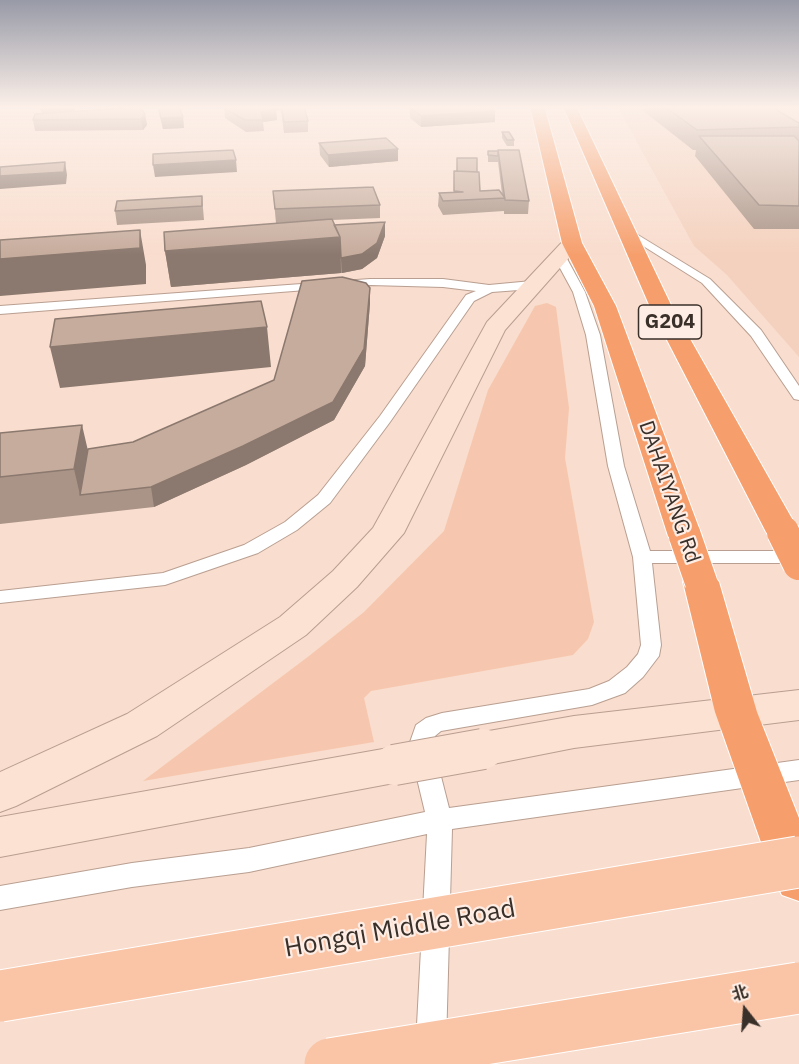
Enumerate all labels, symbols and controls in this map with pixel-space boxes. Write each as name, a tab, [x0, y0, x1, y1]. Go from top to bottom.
road number: G204	[638, 305, 702, 339]
street label: DAHAIYANG Rd	[633, 418, 705, 566]
street label: Hongqi Middle Road	[282, 893, 518, 965]
north arrow	[715, 980, 775, 1040]
text: 北	[729, 981, 750, 1005]

